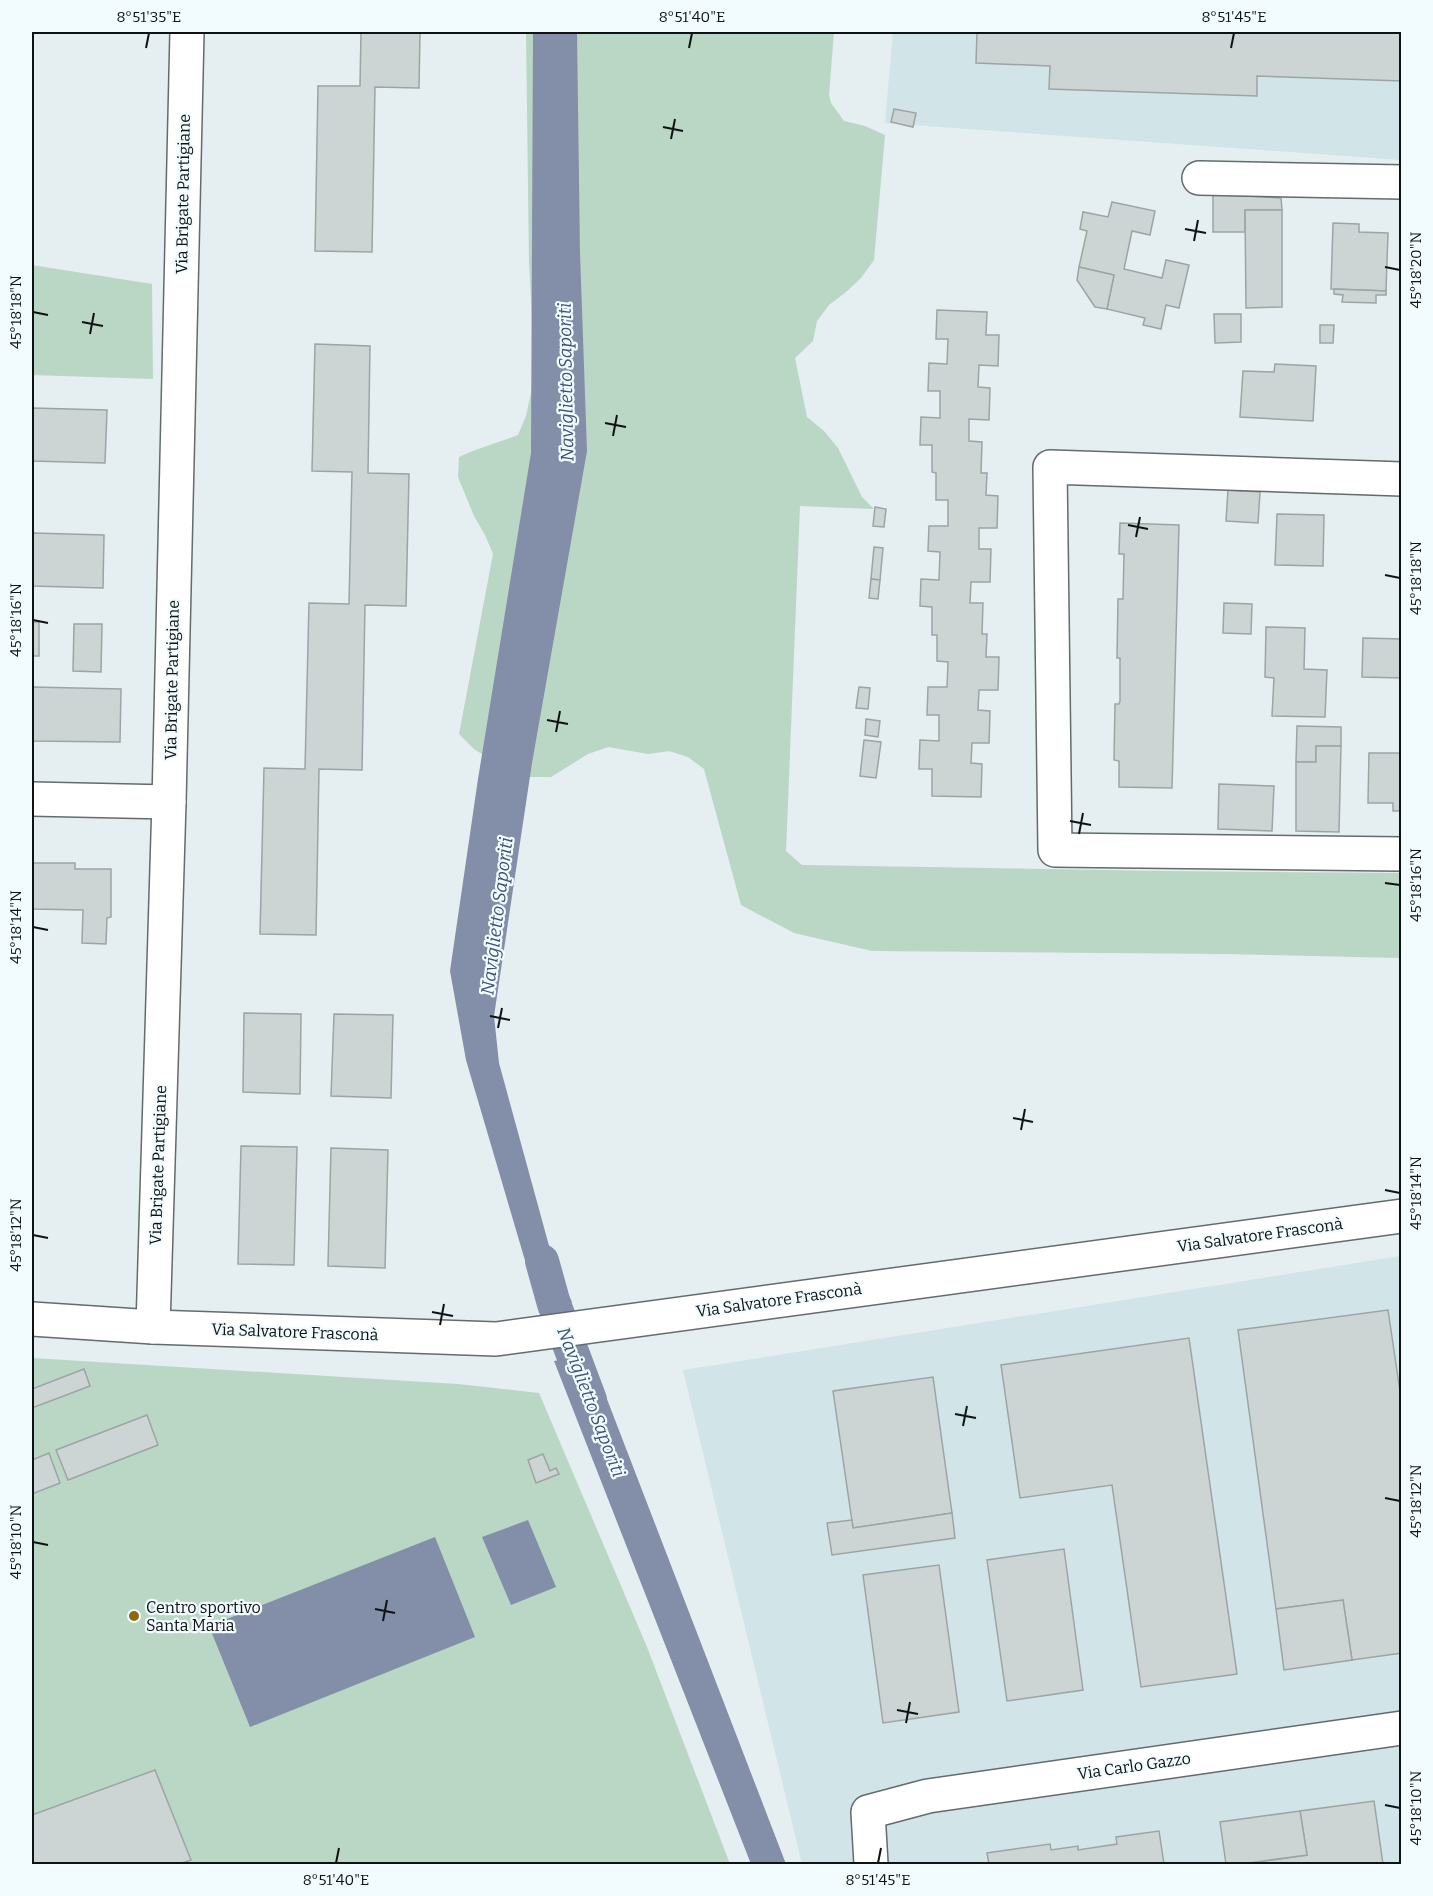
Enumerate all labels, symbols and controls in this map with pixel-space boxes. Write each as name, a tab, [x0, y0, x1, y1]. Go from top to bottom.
text: 8°51'35"E	[117, 8, 181, 26]
text: 8°51'40"E	[659, 8, 725, 26]
text: 8°51'45"E	[1202, 8, 1266, 26]
street label: Via Brigate Partigiane	[172, 114, 194, 274]
text: 45°18'20"N	[1407, 231, 1425, 308]
text: 45°18'18"N	[7, 275, 25, 349]
water label: Naviglietto Saporiti	[554, 303, 578, 461]
text: 45°18'18"N	[1407, 541, 1425, 615]
text: 45°18'16"N	[7, 583, 25, 657]
street label: Via Brigate Partigiane	[161, 600, 183, 760]
water label: Naviglietto Saporiti	[476, 836, 518, 996]
text: 45°18'16"N	[1407, 848, 1425, 922]
text: 45°18'14"N	[7, 890, 25, 964]
street label: Via Brigate Partigiane	[146, 1085, 170, 1245]
text: 45°18'14"N	[1407, 1156, 1425, 1230]
text: 45°18'12"N	[7, 1198, 25, 1272]
street label: Via Salvatore Frasconà	[1176, 1214, 1344, 1256]
street label: Via Salvatore Frasconà	[695, 1279, 863, 1321]
street label: Via Salvatore Frasconà	[211, 1320, 379, 1344]
water label: Naviglietto Saporiti	[552, 1324, 630, 1480]
text: 45°18'12"N	[1407, 1464, 1425, 1538]
text: 45°18'10"N	[7, 1505, 25, 1579]
place label: Centro sportivo Santa Maria	[146, 1598, 261, 1635]
marker: Centro sportivo Santa Maria	[127, 1609, 141, 1623]
street label: Via Carlo Gazzo	[1076, 1749, 1192, 1783]
text: 45°18'10"N	[1407, 1771, 1425, 1845]
text: 8°51'40"E	[303, 1871, 369, 1889]
text: 8°51'45"E	[846, 1871, 910, 1889]

